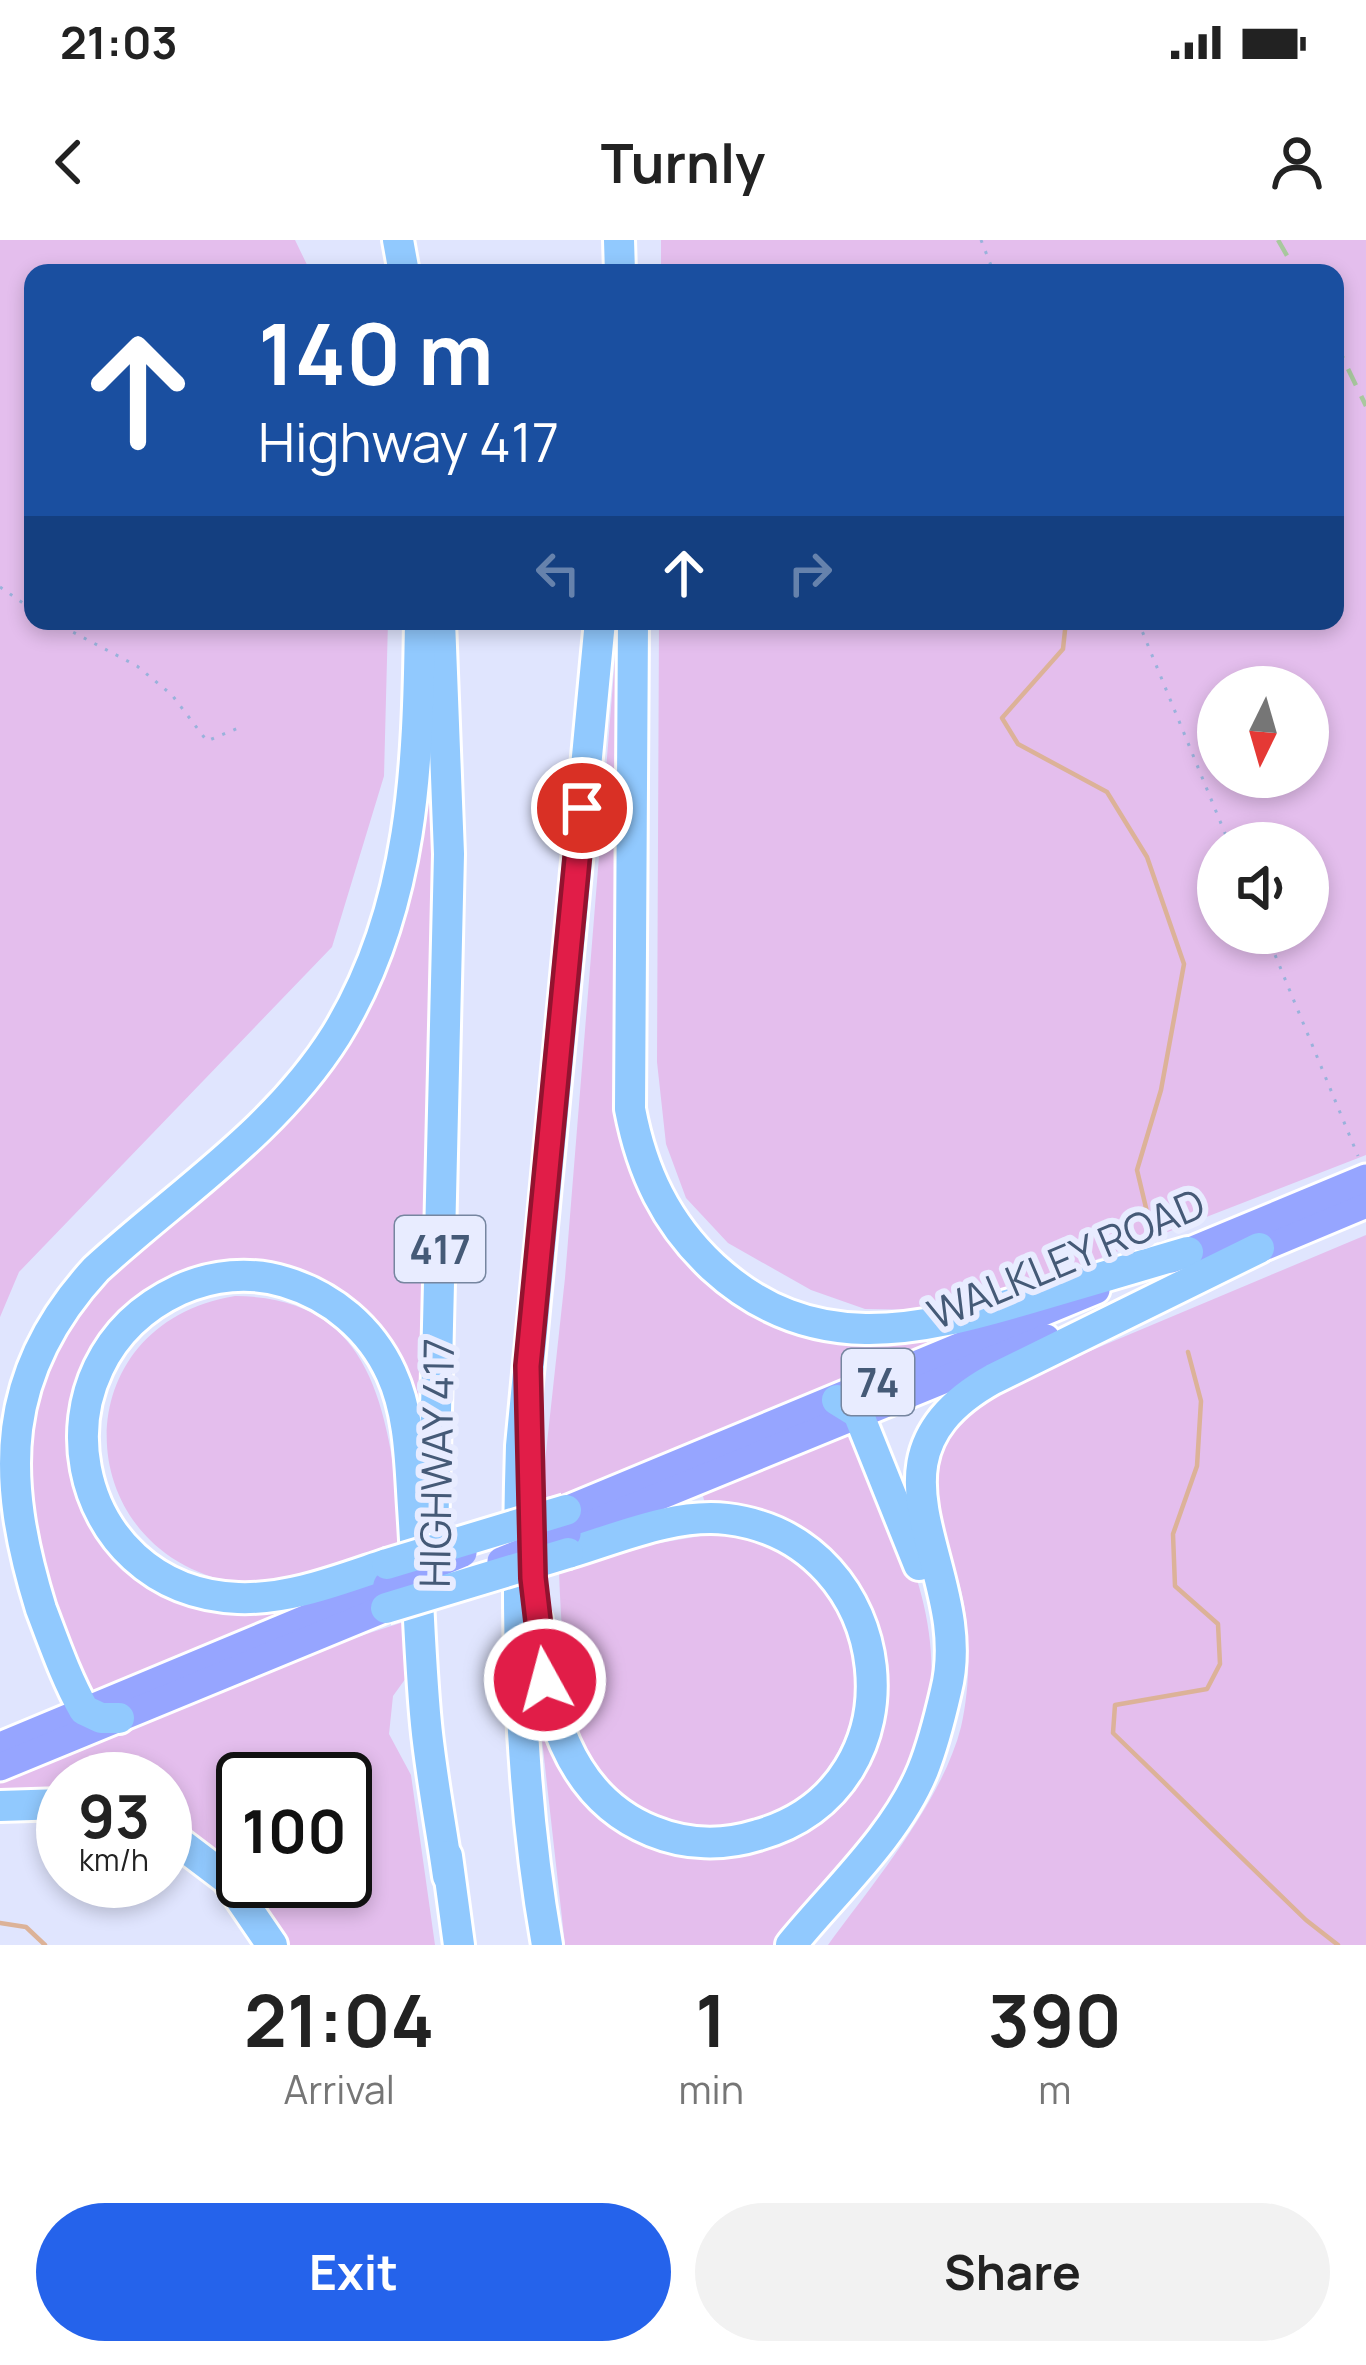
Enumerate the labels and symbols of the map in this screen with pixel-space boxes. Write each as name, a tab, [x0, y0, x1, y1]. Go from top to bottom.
north arrow	[1197, 666, 1329, 798]
pin	[531, 757, 633, 859]
street label: WALKLEY ROAD	[919, 1174, 1213, 1342]
road number: 417	[395, 1216, 485, 1282]
street label: HIGHWAY 417	[405, 1338, 467, 1588]
road number: 74	[842, 1349, 914, 1415]
position arrow	[482, 1617, 608, 1743]
speed limit sign: 100	[216, 1752, 372, 1908]

